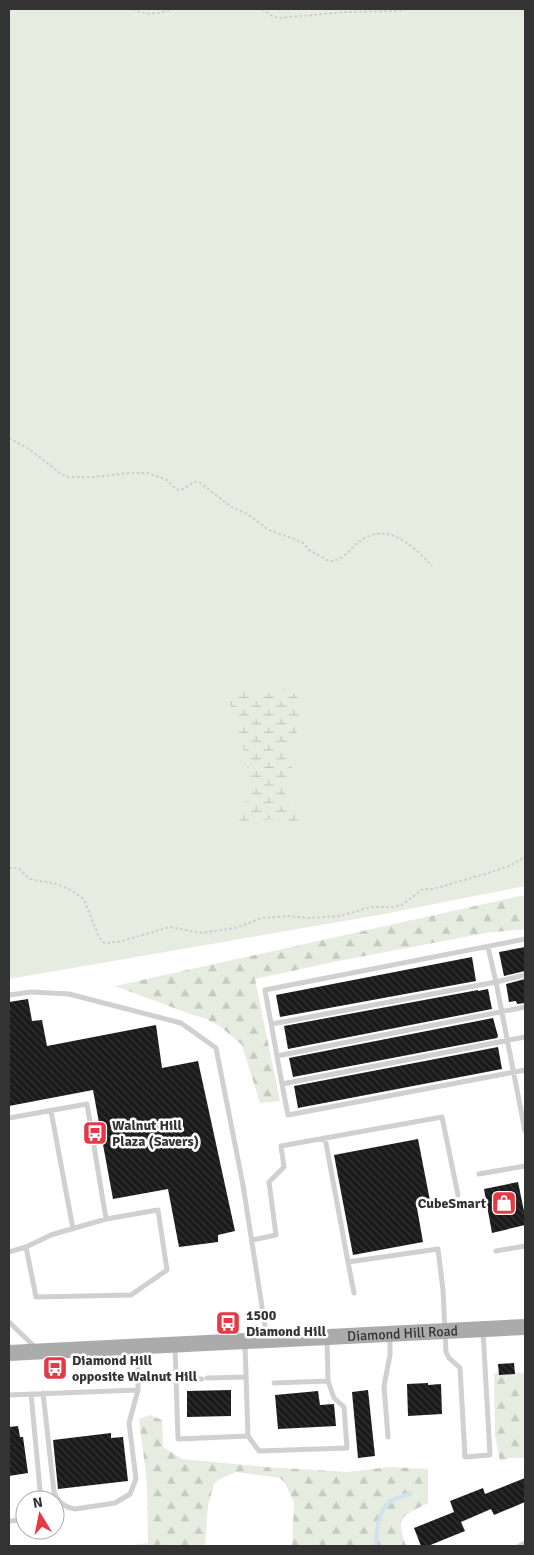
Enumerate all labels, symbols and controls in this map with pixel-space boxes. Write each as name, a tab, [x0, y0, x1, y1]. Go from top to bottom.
place label: Walnut Hill Plaza (Savers)	[112, 1117, 199, 1150]
bus stop icon: Walnut Hill Plaza (Savers)	[82, 1120, 108, 1146]
shop icon: CubeSmart	[491, 1190, 517, 1216]
place label: CubeSmart	[418, 1195, 487, 1212]
place label: 1500 Diamond Hill	[246, 1307, 327, 1340]
bus stop icon: 1500 Diamond Hill	[215, 1310, 241, 1336]
street label: Diamond Hill Road	[347, 1322, 458, 1344]
place label: Diamond Hill opposite Walnut Hill	[72, 1352, 198, 1385]
bus stop icon: Diamond Hill opposite Walnut Hill	[42, 1355, 68, 1381]
north arrow	[15, 1490, 65, 1540]
text: N	[32, 1493, 44, 1512]

